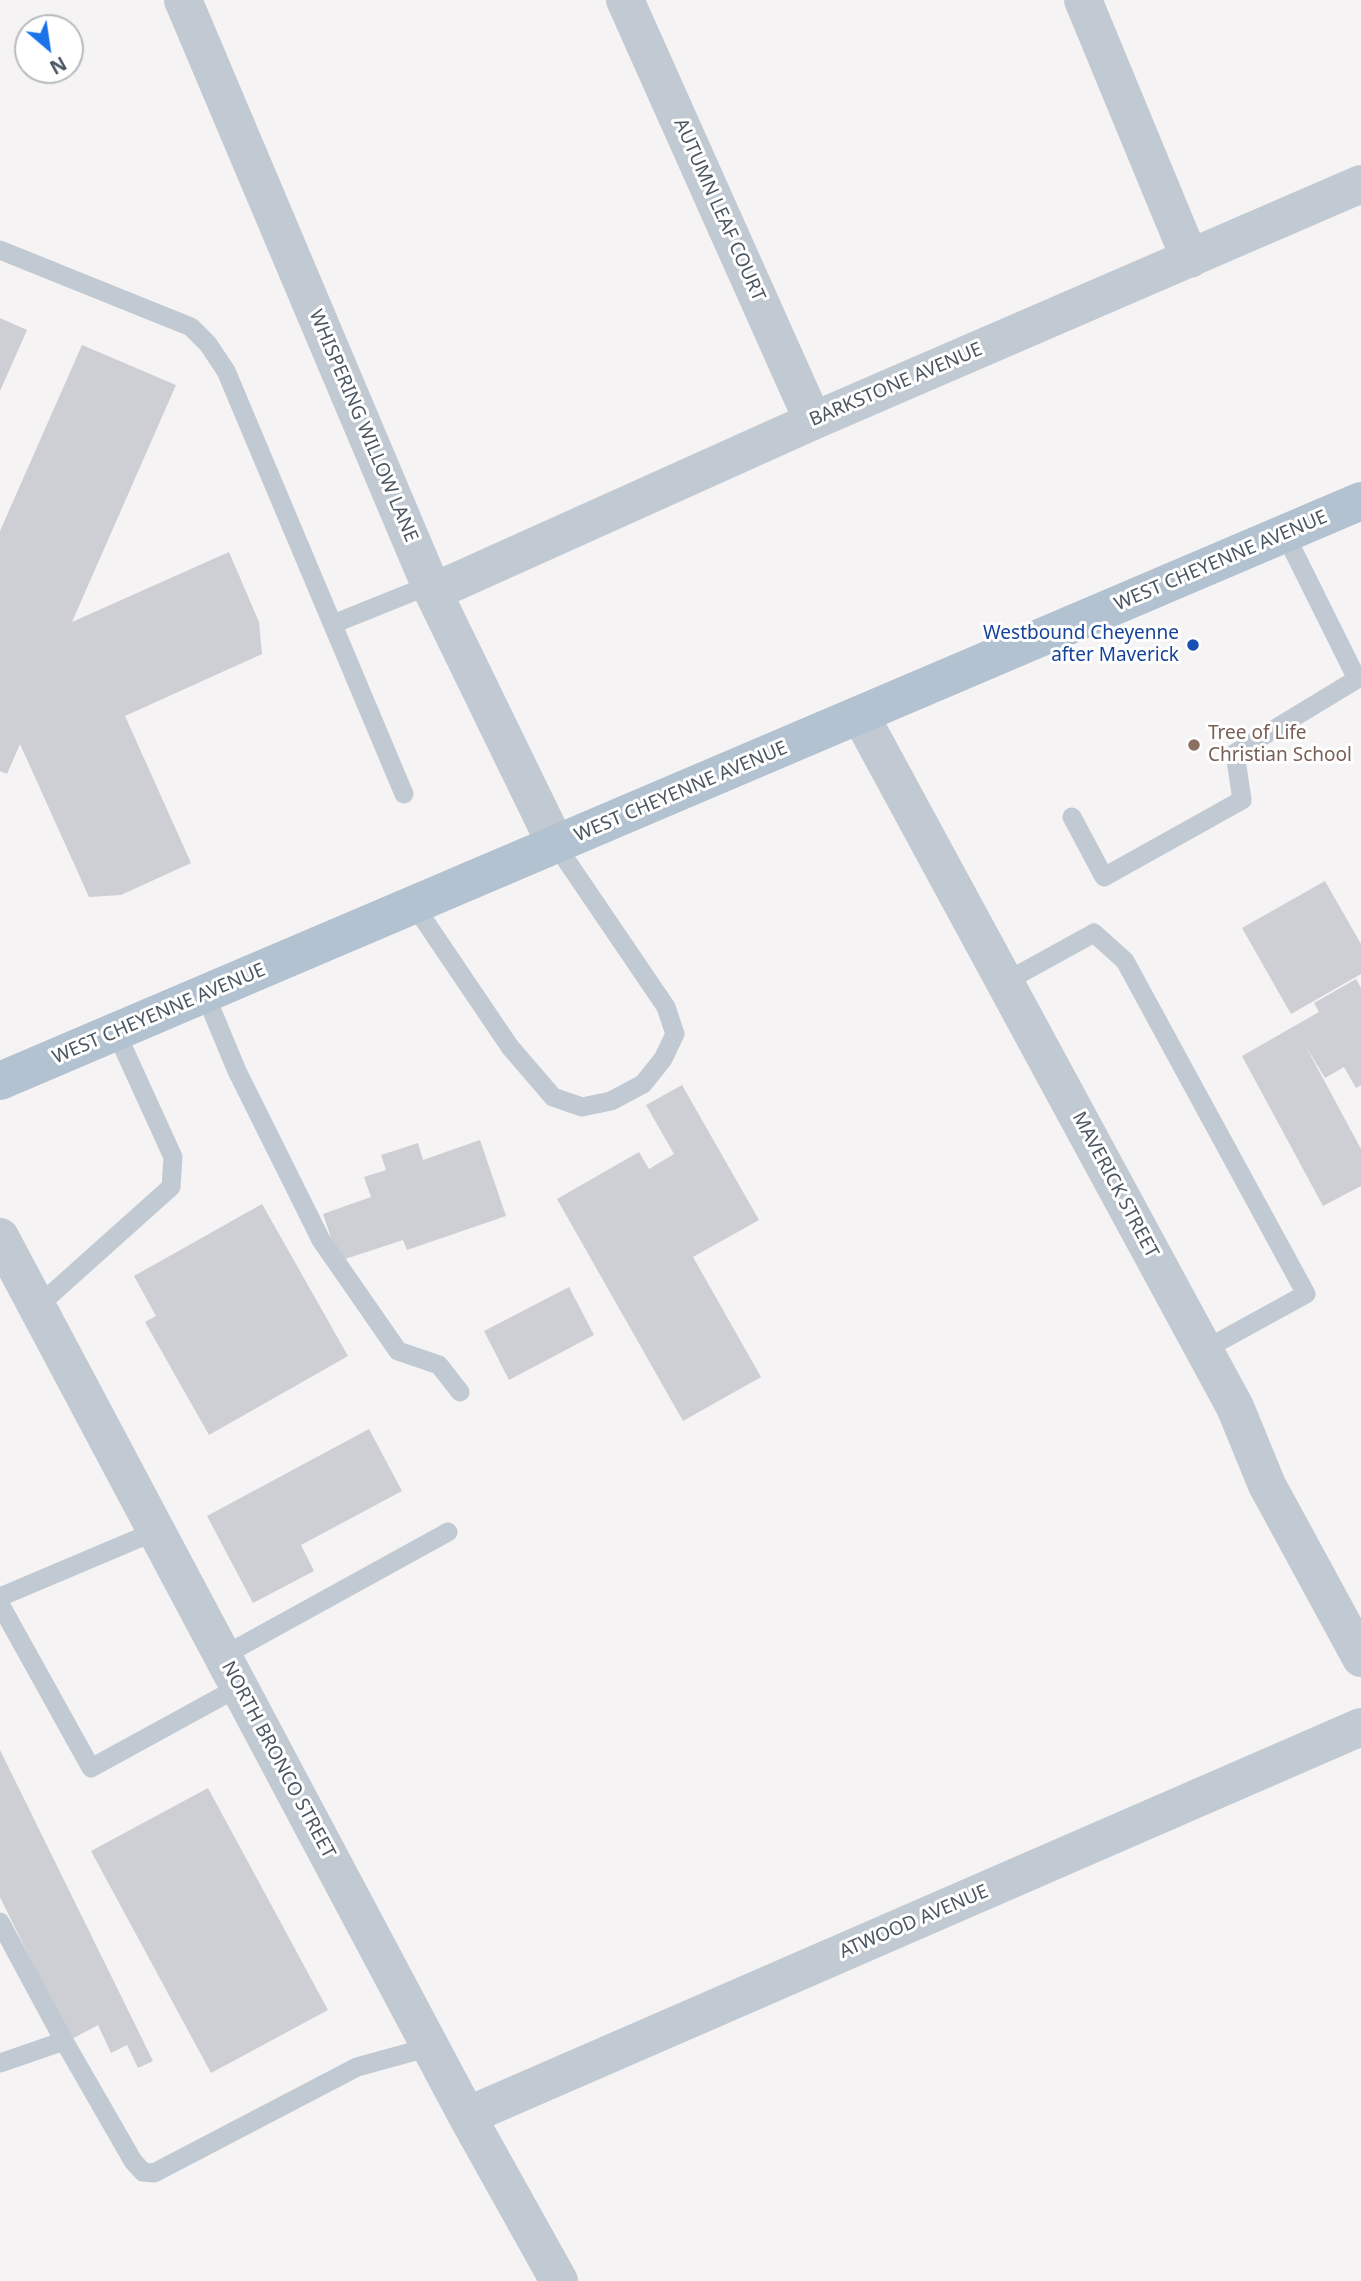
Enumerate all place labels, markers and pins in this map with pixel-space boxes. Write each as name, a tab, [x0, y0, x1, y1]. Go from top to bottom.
place label: Westbound Cheyenne after Maverick	[983, 623, 1179, 667]
marker: Westbound Cheyenne after Maverick	[1185, 637, 1201, 653]
place label: Tree of Life Christian School	[1208, 723, 1352, 767]
marker: Tree of Life Christian School	[1186, 737, 1202, 753]

